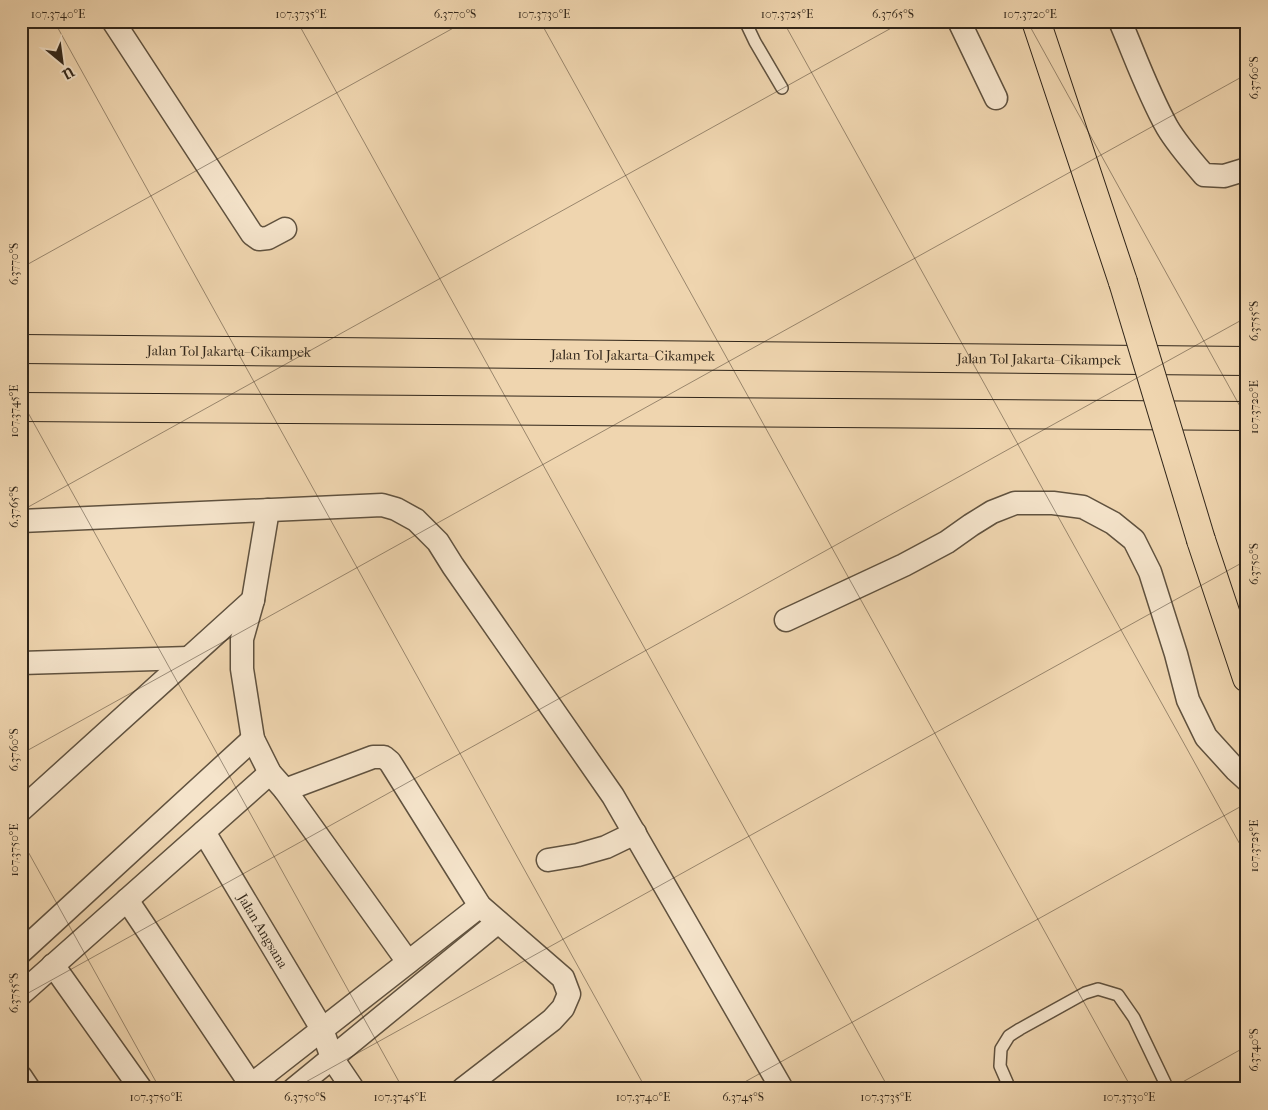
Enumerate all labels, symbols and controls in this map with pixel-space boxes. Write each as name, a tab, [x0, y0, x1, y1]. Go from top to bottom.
text: 107.3740°E	[31, 7, 85, 21]
text: 107.3735°E	[275, 7, 327, 21]
text: 6.3770°S	[434, 7, 476, 21]
text: 107.3730°E	[518, 7, 570, 21]
text: 107.3725°E	[761, 7, 813, 21]
text: 6.3765°S	[872, 7, 914, 21]
text: 107.3720°E	[1003, 7, 1057, 21]
north arrow	[38, 38, 88, 88]
text: 6.3760°S	[1247, 56, 1261, 100]
text: U	[59, 62, 78, 83]
text: 6.3770°S	[7, 243, 21, 285]
text: 6.3755°S	[1247, 301, 1261, 341]
street label: Jalan Tol Jakarta–Cikampek	[146, 342, 312, 360]
street label: Jalan Tol Jakarta–Cikampek	[550, 346, 716, 364]
street label: Jalan Tol Jakarta–Cikampek	[956, 350, 1122, 368]
text: 107.3720°E	[1247, 380, 1261, 434]
text: 107.3745°E	[7, 385, 21, 437]
text: 6.3765°S	[7, 486, 21, 528]
text: 6.3750°S	[1247, 543, 1261, 585]
text: 6.3760°S	[7, 728, 21, 772]
text: 107.3725°E	[1247, 820, 1261, 872]
text: 107.3750°E	[7, 824, 21, 876]
street label: Jalan Angsana	[234, 889, 292, 971]
text: 6.3755°S	[7, 973, 21, 1013]
text: 6.3740°S	[1247, 1028, 1261, 1072]
text: 107.3750°E	[130, 1090, 182, 1104]
text: 6.3750°S	[284, 1090, 326, 1104]
text: 107.3745°E	[374, 1090, 426, 1104]
text: 107.3740°E	[616, 1090, 670, 1104]
text: 6.3745°S	[722, 1090, 764, 1104]
text: 107.3735°E	[860, 1090, 912, 1104]
text: 107.3730°E	[1103, 1090, 1155, 1104]

